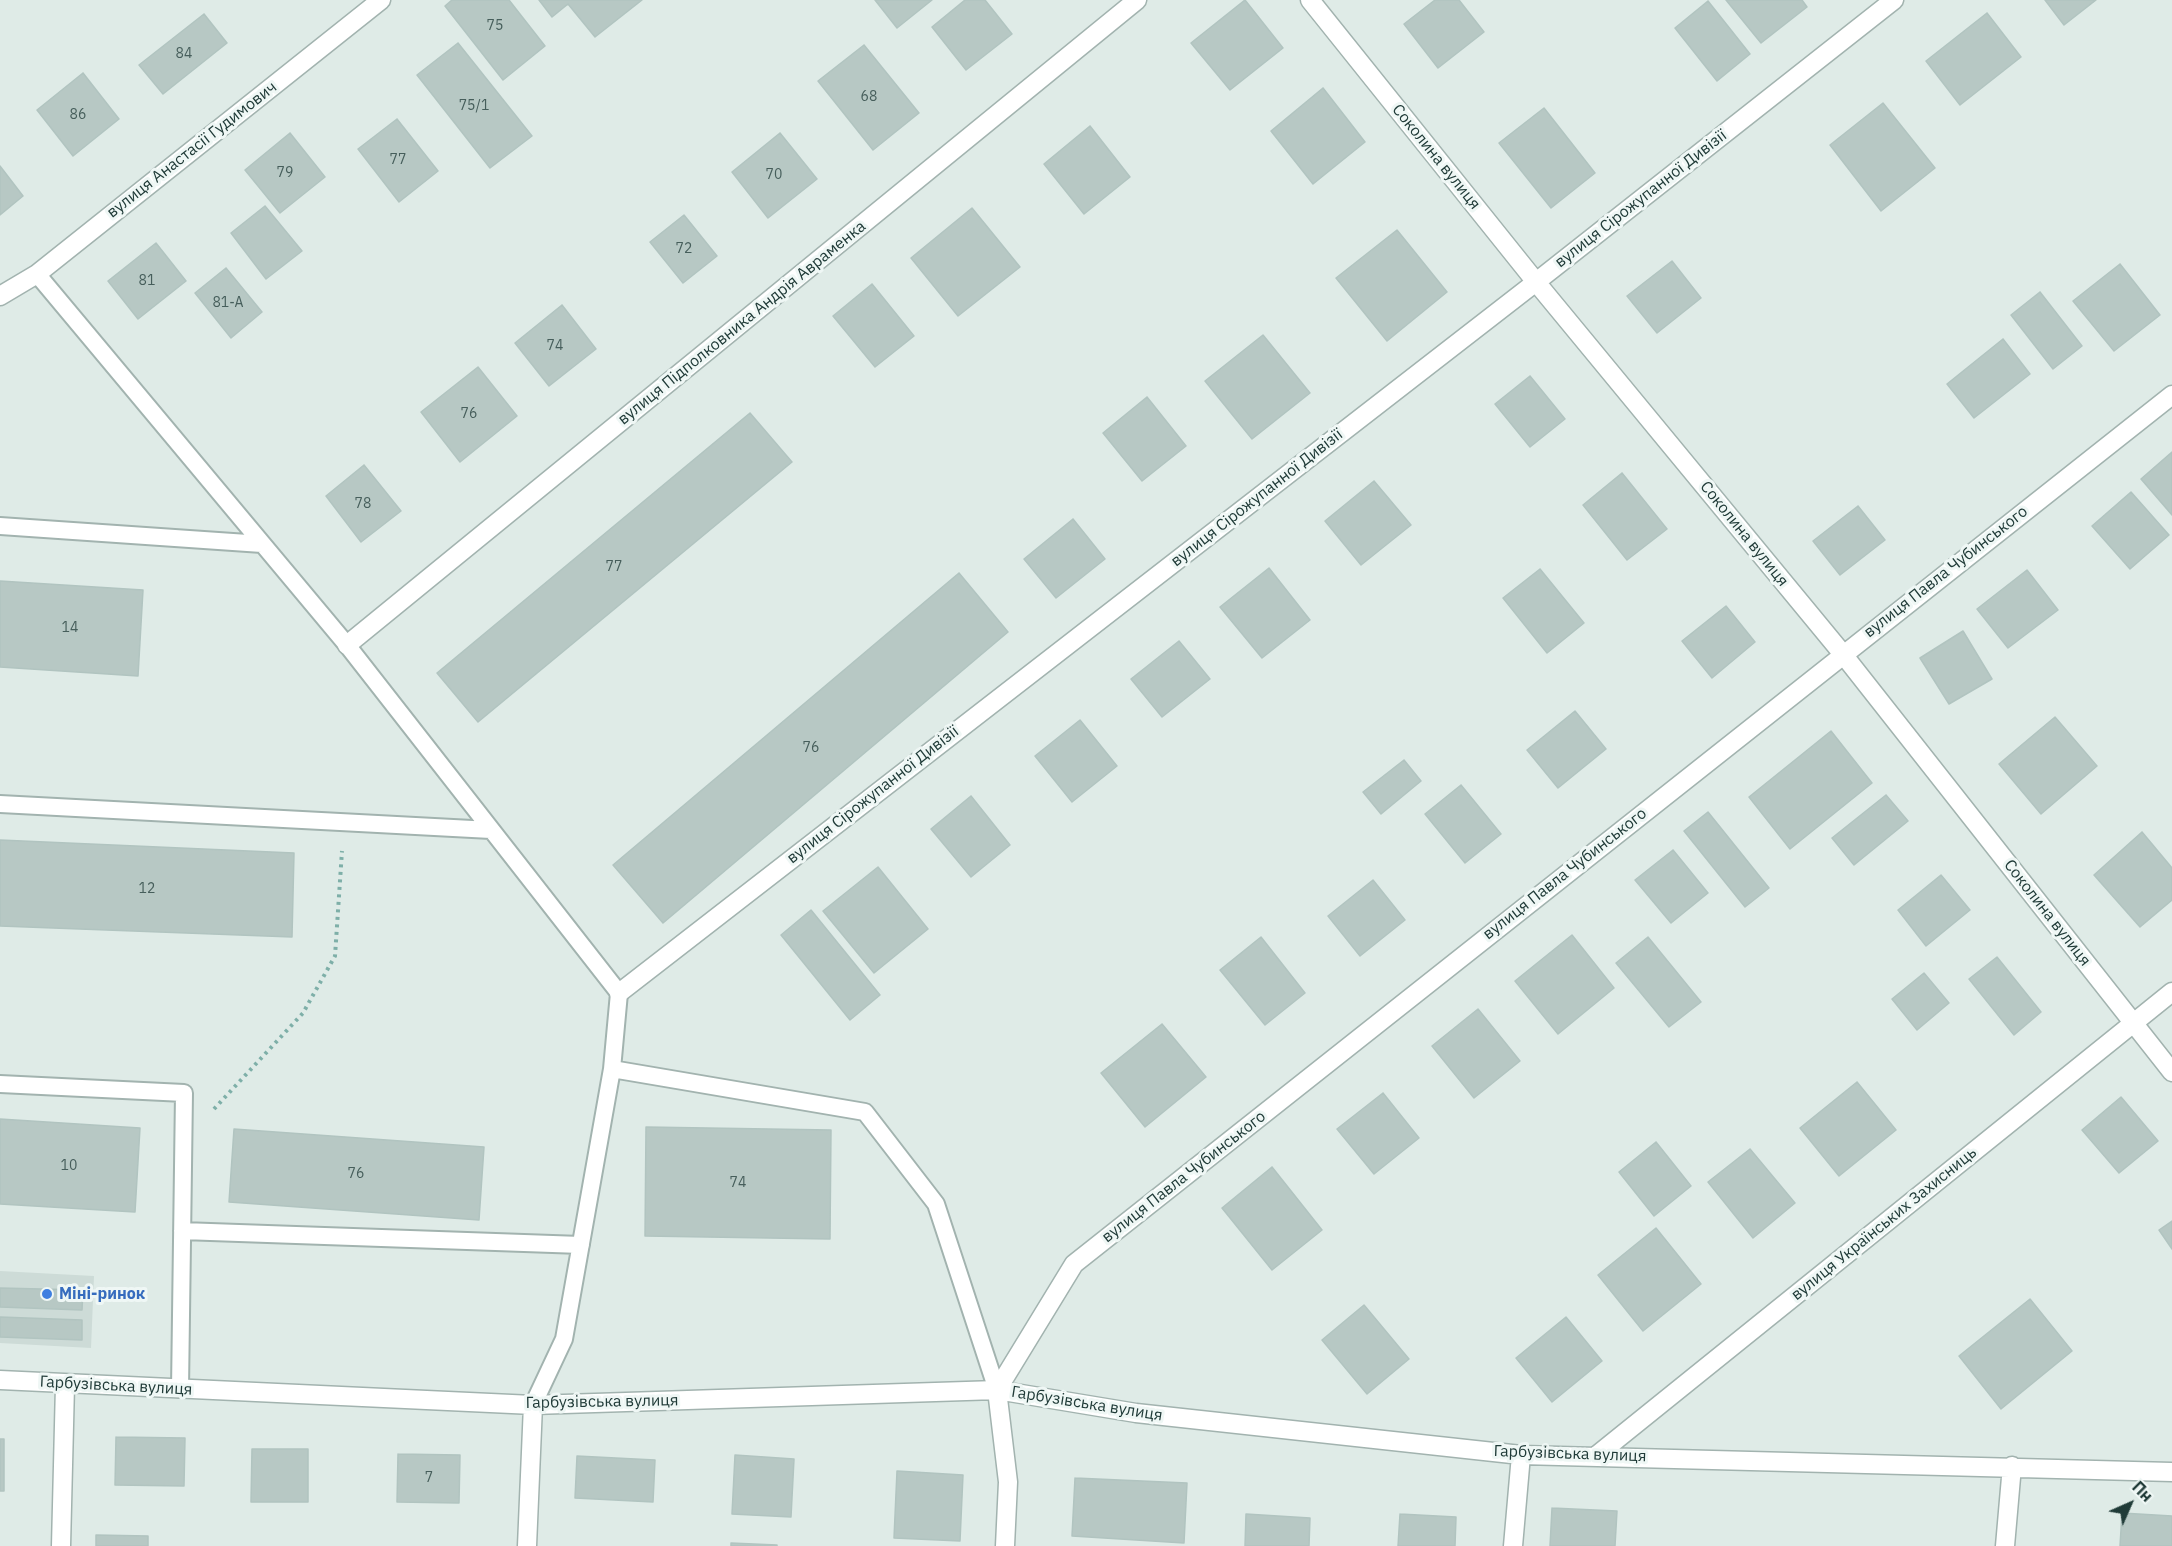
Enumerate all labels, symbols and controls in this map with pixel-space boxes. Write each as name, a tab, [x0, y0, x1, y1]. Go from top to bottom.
house number: 75	[487, 18, 503, 34]
house number: 84	[176, 46, 192, 62]
street label: вулиця Анастасії Гудимович	[103, 78, 281, 222]
house number: 68	[861, 89, 877, 105]
house number: 75/1	[459, 98, 489, 114]
street label: Соколина вулиця	[1388, 101, 1484, 213]
house number: 86	[70, 107, 86, 123]
street label: вулиця Сірожупанної Дивізії	[1551, 126, 1731, 272]
house number: 77	[390, 152, 406, 168]
house number: 79	[277, 165, 293, 181]
house number: 70	[766, 167, 782, 183]
street label: вулиця Підполковника Андрія Авраменка	[614, 217, 870, 429]
house number: 72	[676, 241, 692, 257]
house number: 81	[139, 273, 155, 289]
house number: 81-А	[212, 295, 244, 311]
house number: 74	[547, 338, 563, 354]
house number: 76	[461, 406, 477, 422]
street label: вулиця Сірожупанної Дивізії	[1167, 425, 1347, 571]
street label: Соколина вулиця	[1696, 478, 1792, 590]
house number: 78	[355, 496, 371, 512]
street label: вулиця Павла Чубинського	[1860, 502, 2032, 642]
house number: 77	[606, 559, 622, 575]
house number: 14	[62, 620, 78, 636]
street label: вулиця Сірожупанної Дивізії	[783, 722, 963, 868]
house number: 76	[803, 740, 819, 756]
street label: вулиця Павла Чубинського	[1479, 804, 1651, 944]
street label: Соколина вулиця	[2000, 856, 2094, 970]
house number: 12	[139, 881, 155, 897]
street label: вулиця Павла Чубинського	[1098, 1107, 1270, 1247]
street label: вулиця Українських Захисниць	[1788, 1143, 1980, 1305]
house number: 10	[61, 1158, 77, 1174]
house number: 76	[348, 1166, 364, 1182]
house number: 74	[730, 1175, 746, 1191]
place label: Міні-ринок	[59, 1284, 145, 1304]
marker: Міні-ринок	[40, 1287, 54, 1301]
street label: Гарбузівська вулиця	[39, 1372, 193, 1400]
street label: Гарбузівська вулиця	[1010, 1383, 1164, 1425]
street label: Гарбузівська вулиця	[525, 1391, 679, 1413]
street label: Гарбузівська вулиця	[1493, 1442, 1647, 1466]
house number: 7	[425, 1470, 433, 1486]
north arrow	[2100, 1474, 2160, 1534]
text: Пн	[2128, 1477, 2157, 1506]

